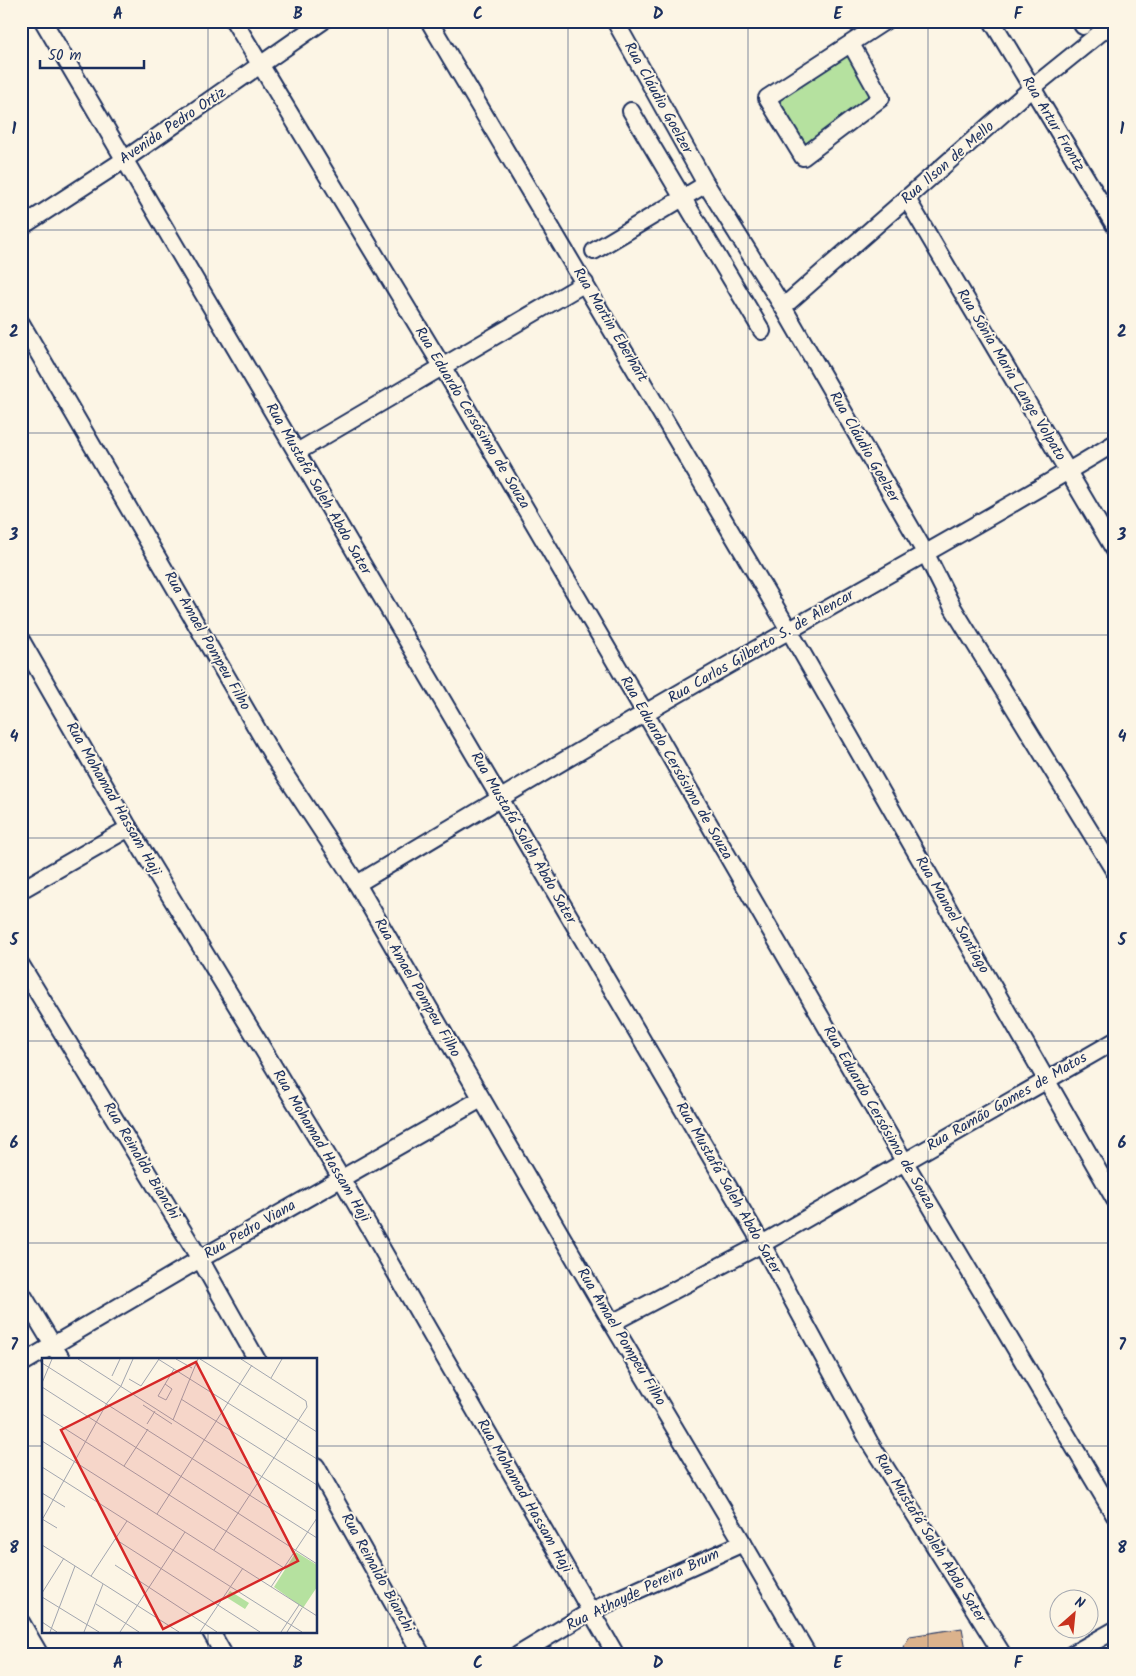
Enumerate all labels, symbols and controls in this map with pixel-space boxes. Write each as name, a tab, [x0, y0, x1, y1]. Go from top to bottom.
text: A	[113, 2, 123, 27]
text: B	[293, 2, 303, 27]
text: C	[473, 2, 483, 27]
text: D	[653, 2, 664, 27]
text: E	[834, 2, 844, 27]
text: F	[1014, 2, 1024, 27]
scale bar	[40, 38, 144, 70]
street label: Rua Cláudio Goelzer	[617, 38, 699, 159]
text: 50 m	[48, 44, 82, 68]
street label: Rua Artur Frantz	[1015, 72, 1091, 177]
street label: Avenida Pedro Ortiz	[115, 81, 232, 171]
street label: Rua Ilson de Mello	[896, 115, 1000, 211]
text: 1	[12, 117, 17, 142]
text: 1	[1120, 117, 1125, 142]
street label: Rua Martin Eberhart	[566, 263, 654, 387]
street label: Rua Sônia Maria Lange Volpato	[950, 284, 1072, 466]
text: 2	[9, 320, 19, 345]
text: 2	[1117, 320, 1127, 345]
street label: Rua Eduardo Cersósimo de Souza	[408, 322, 536, 514]
street label: Rua Cláudio Goelzer	[822, 387, 906, 508]
street label: Rua Mustafá Saleh Abdo Sater	[259, 398, 378, 580]
text: 3	[9, 523, 19, 548]
text: 3	[1117, 523, 1127, 548]
street label: Rua Amael Pompeu Filho	[157, 567, 257, 715]
street label: Rua Carlos Gilberto S. de Alencar	[663, 583, 859, 710]
street label: Rua Eduardo Cersósimo de Souza	[613, 671, 739, 865]
street label: Rua Mohamad Hassam Haji	[59, 717, 168, 882]
text: 4	[10, 725, 19, 750]
text: 4	[1118, 725, 1127, 750]
street label: Rua Mustafá Saleh Abdo Sater	[464, 747, 583, 929]
street label: Rua Manoel Santiago	[908, 852, 996, 979]
street label: Rua Amael Pompeu Filho	[367, 914, 467, 1062]
text: 5	[9, 928, 20, 953]
text: 5	[1117, 928, 1128, 953]
street label: Rua Eduardo Cersósimo de Souza	[816, 1021, 942, 1215]
street label: Rua Ramão Gomes de Matos	[922, 1046, 1092, 1158]
street label: Rua Mohamad Hassam Haji	[266, 1065, 377, 1228]
street label: Rua Mustafá Saleh Abdo Sater	[669, 1097, 788, 1279]
street label: Rua Reinaldo Bianchi	[96, 1098, 186, 1226]
text: 6	[10, 1131, 19, 1156]
text: 6	[1118, 1131, 1127, 1156]
street label: Rua Pedro Viana	[199, 1194, 301, 1266]
street label: Rua Amael Pompeu Filho	[570, 1263, 672, 1411]
text: 7	[10, 1333, 18, 1358]
text: 7	[1118, 1333, 1126, 1358]
inset map	[42, 1358, 318, 1634]
street label: Rua Mohamad Hassam Haji	[470, 1414, 579, 1579]
street label: Rua Mustafá Saleh Abdo Sater	[868, 1449, 992, 1628]
street label: Rua Reinaldo Bianchi	[334, 1509, 421, 1638]
text: 8	[9, 1536, 19, 1561]
text: 8	[1117, 1536, 1127, 1561]
street label: Rua Athayde Pereira Brum	[562, 1542, 724, 1638]
north arrow	[1048, 1588, 1098, 1638]
text: N	[1071, 1591, 1089, 1615]
text: A	[113, 1651, 123, 1676]
text: B	[293, 1651, 303, 1676]
text: C	[473, 1651, 483, 1676]
text: D	[653, 1651, 664, 1676]
text: E	[834, 1651, 844, 1676]
text: F	[1014, 1651, 1024, 1676]

